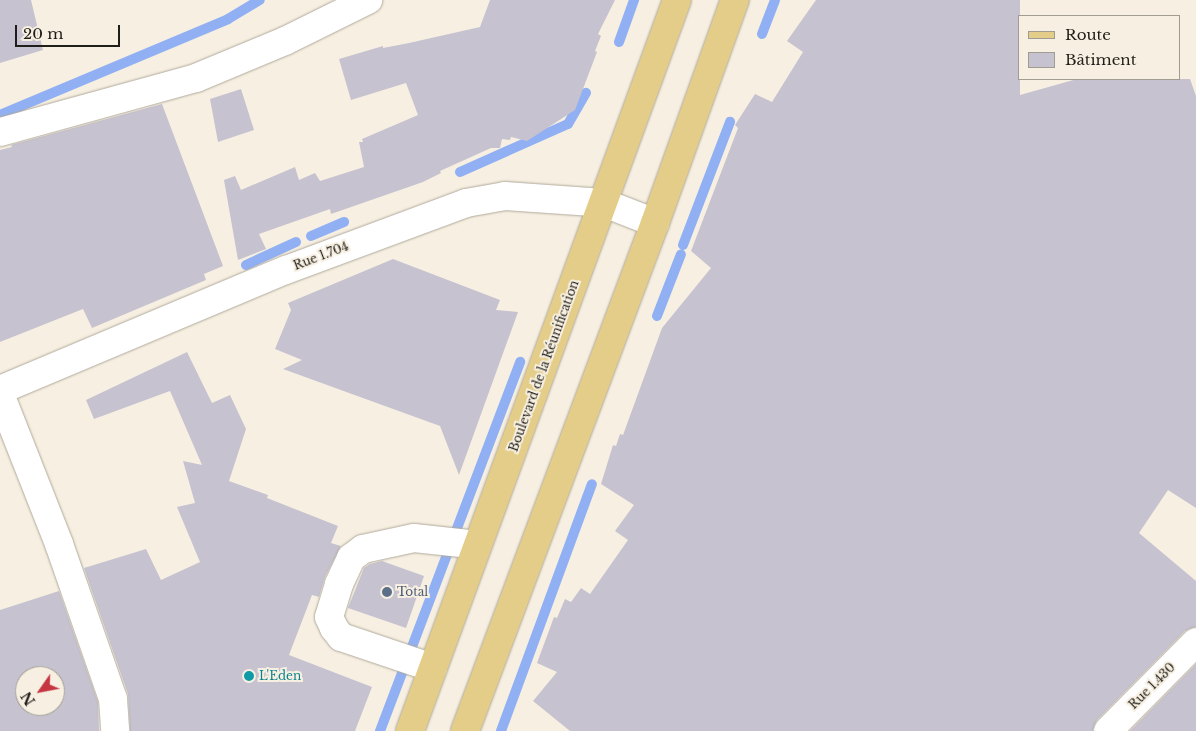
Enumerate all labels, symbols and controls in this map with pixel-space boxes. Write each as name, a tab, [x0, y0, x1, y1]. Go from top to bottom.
scale bar	[18, 15, 122, 47]
legend	[1018, 15, 1181, 80]
text: 20 m	[23, 24, 63, 43]
text: Route	[1065, 25, 1111, 44]
text: Bâtiment	[1065, 50, 1136, 69]
street label: Rue 1.704	[291, 239, 351, 273]
street label: Boulevard de la Réunification	[506, 278, 582, 454]
place label: Total	[397, 585, 428, 599]
marker: Total	[381, 586, 393, 598]
street label: Rue 1.430	[1126, 660, 1178, 712]
north arrow	[15, 666, 65, 716]
place label: L'Eden	[259, 669, 301, 683]
marker: L'Eden	[243, 670, 255, 682]
text: N	[17, 688, 39, 709]

